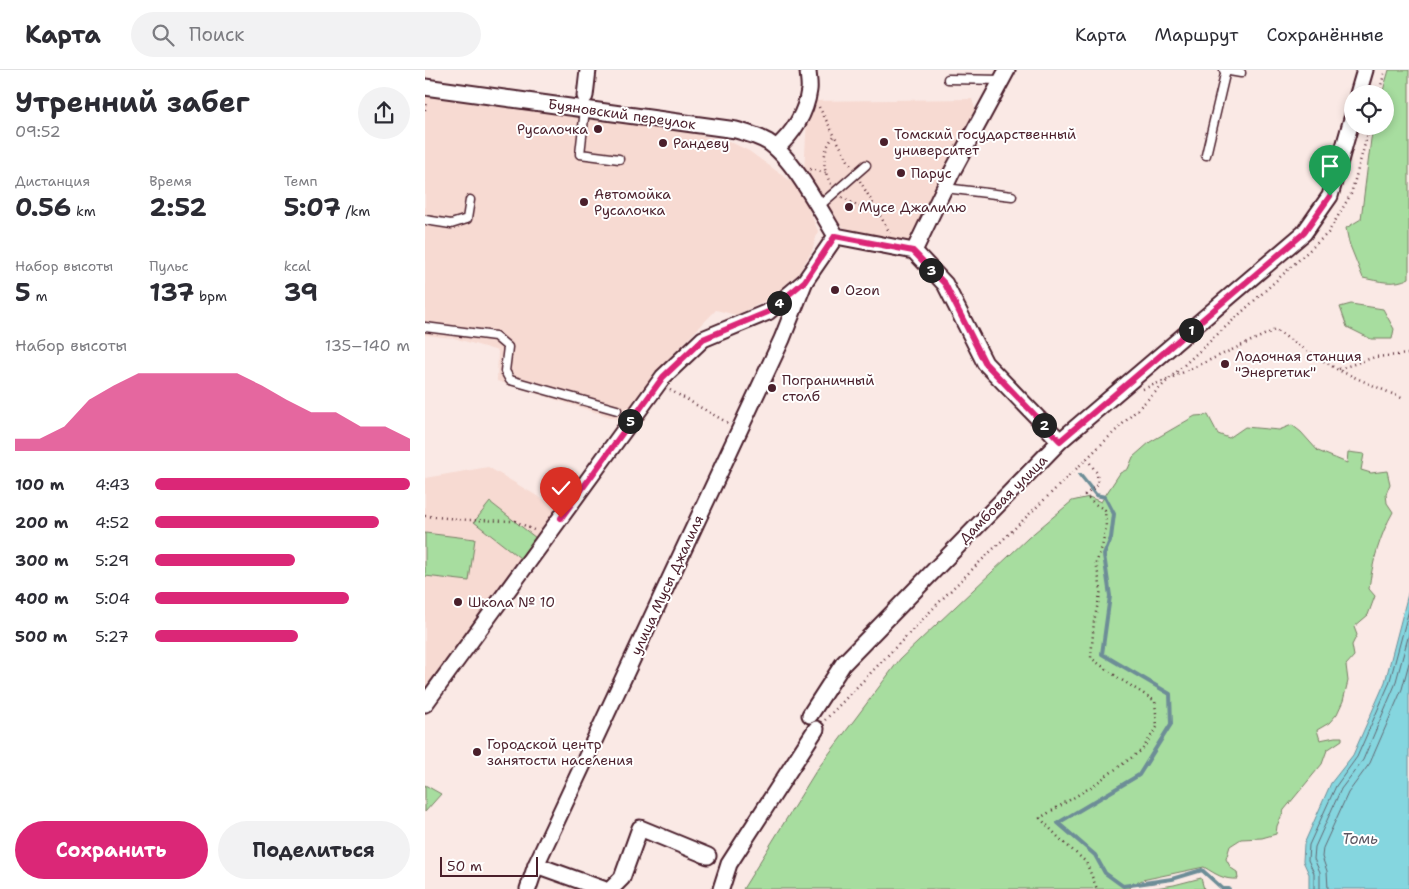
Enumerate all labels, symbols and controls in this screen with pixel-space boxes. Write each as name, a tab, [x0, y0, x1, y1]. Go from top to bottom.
search box	[131, 12, 481, 57]
text: Карта	[25, 19, 101, 51]
icon: search	[149, 21, 177, 49]
text: Поиск	[189, 22, 244, 47]
text: Карта	[1075, 23, 1126, 47]
text: Маршрут	[1154, 23, 1238, 47]
text: Сохранённые	[1266, 23, 1384, 47]
text: Утренний забег	[15, 83, 250, 121]
map controls	[1344, 85, 1394, 135]
button: locate	[1344, 85, 1394, 135]
button: share	[358, 87, 410, 139]
street label: Буяновский переулок	[547, 95, 698, 133]
place label: Русалочка	[517, 120, 588, 138]
text: 09:52	[15, 121, 61, 142]
marker: Русалочка	[592, 123, 604, 135]
place label: Томский государственный университет	[894, 125, 1076, 159]
place label: Рандеву	[673, 134, 729, 152]
marker: Томский государственный университет	[878, 136, 890, 148]
marker: Рандеву	[657, 137, 669, 149]
pin	[1309, 145, 1351, 196]
icon: arrive	[1316, 152, 1344, 180]
place label: Парус	[911, 164, 952, 182]
marker: Парус	[895, 167, 907, 179]
text: Дистанция	[15, 172, 90, 190]
text: Время	[149, 172, 192, 190]
text: Темп	[284, 172, 318, 190]
place label: Автомойка Русалочка	[594, 185, 671, 219]
text: 0.56	[15, 190, 71, 224]
text: 2:52	[149, 190, 207, 224]
text: 5:07	[284, 190, 341, 224]
marker: Автомойка Русалочка	[578, 196, 590, 208]
place label: Мусе Джалилю	[859, 198, 967, 216]
marker: Мусе Джалилю	[843, 201, 855, 213]
text: km	[71, 202, 96, 220]
text: /km	[341, 202, 370, 220]
text: Набор высоты	[15, 257, 113, 275]
text: Пульс	[149, 257, 189, 275]
text: kcal	[284, 257, 311, 275]
pin: 3	[919, 258, 943, 282]
text: 3	[927, 261, 936, 279]
text: 5	[15, 275, 31, 309]
text: 137	[149, 275, 194, 309]
text: 39	[284, 275, 318, 309]
place label: Ozon	[845, 281, 880, 299]
marker: Ozon	[829, 284, 841, 296]
text: m	[31, 287, 47, 305]
text: bpm	[194, 287, 227, 305]
pin: 4	[767, 290, 791, 316]
text: 4	[775, 294, 784, 312]
pin: 1	[1179, 318, 1203, 342]
text: 1	[1188, 321, 1195, 339]
text: Набор высоты	[15, 335, 127, 356]
text: 135–140 m	[325, 335, 410, 356]
place label: Лодочная станция "Энергетик"	[1235, 347, 1362, 381]
marker: Лодочная станция "Энергетик"	[1219, 358, 1231, 370]
place label: Пограничный столб	[782, 371, 874, 405]
marker: Пограничный столб	[766, 382, 778, 394]
pin: 5	[617, 408, 643, 434]
text: 5	[626, 412, 635, 430]
pin: 2	[1031, 412, 1057, 438]
text: 2	[1040, 416, 1049, 434]
street label: Дамбовая улица	[955, 451, 1051, 547]
pin	[540, 467, 582, 518]
text: 100 m	[15, 474, 64, 495]
text: 4:43	[95, 474, 130, 495]
icon: check	[547, 474, 575, 502]
text: 200 m	[15, 512, 68, 533]
text: 4:52	[95, 512, 130, 533]
street label: улица Мусы Джалиля	[627, 512, 707, 658]
text: 300 m	[15, 550, 69, 571]
text: 5:29	[95, 550, 129, 571]
text: 400 m	[15, 588, 69, 609]
text: 5:04	[95, 588, 130, 609]
place label: Школа № 10	[468, 593, 555, 611]
marker: Школа № 10	[452, 596, 464, 608]
text: 500 m	[15, 626, 67, 647]
text: 5:27	[95, 626, 129, 647]
place label: Городской центр занятости населения	[487, 735, 633, 769]
marker: Городской центр занятости населения	[471, 746, 483, 758]
button: Сохранить	[15, 821, 208, 879]
button: Поделиться	[218, 821, 410, 879]
water label: Томь	[1342, 829, 1378, 849]
scale bar	[440, 854, 537, 877]
text: 50 m	[447, 857, 482, 875]

